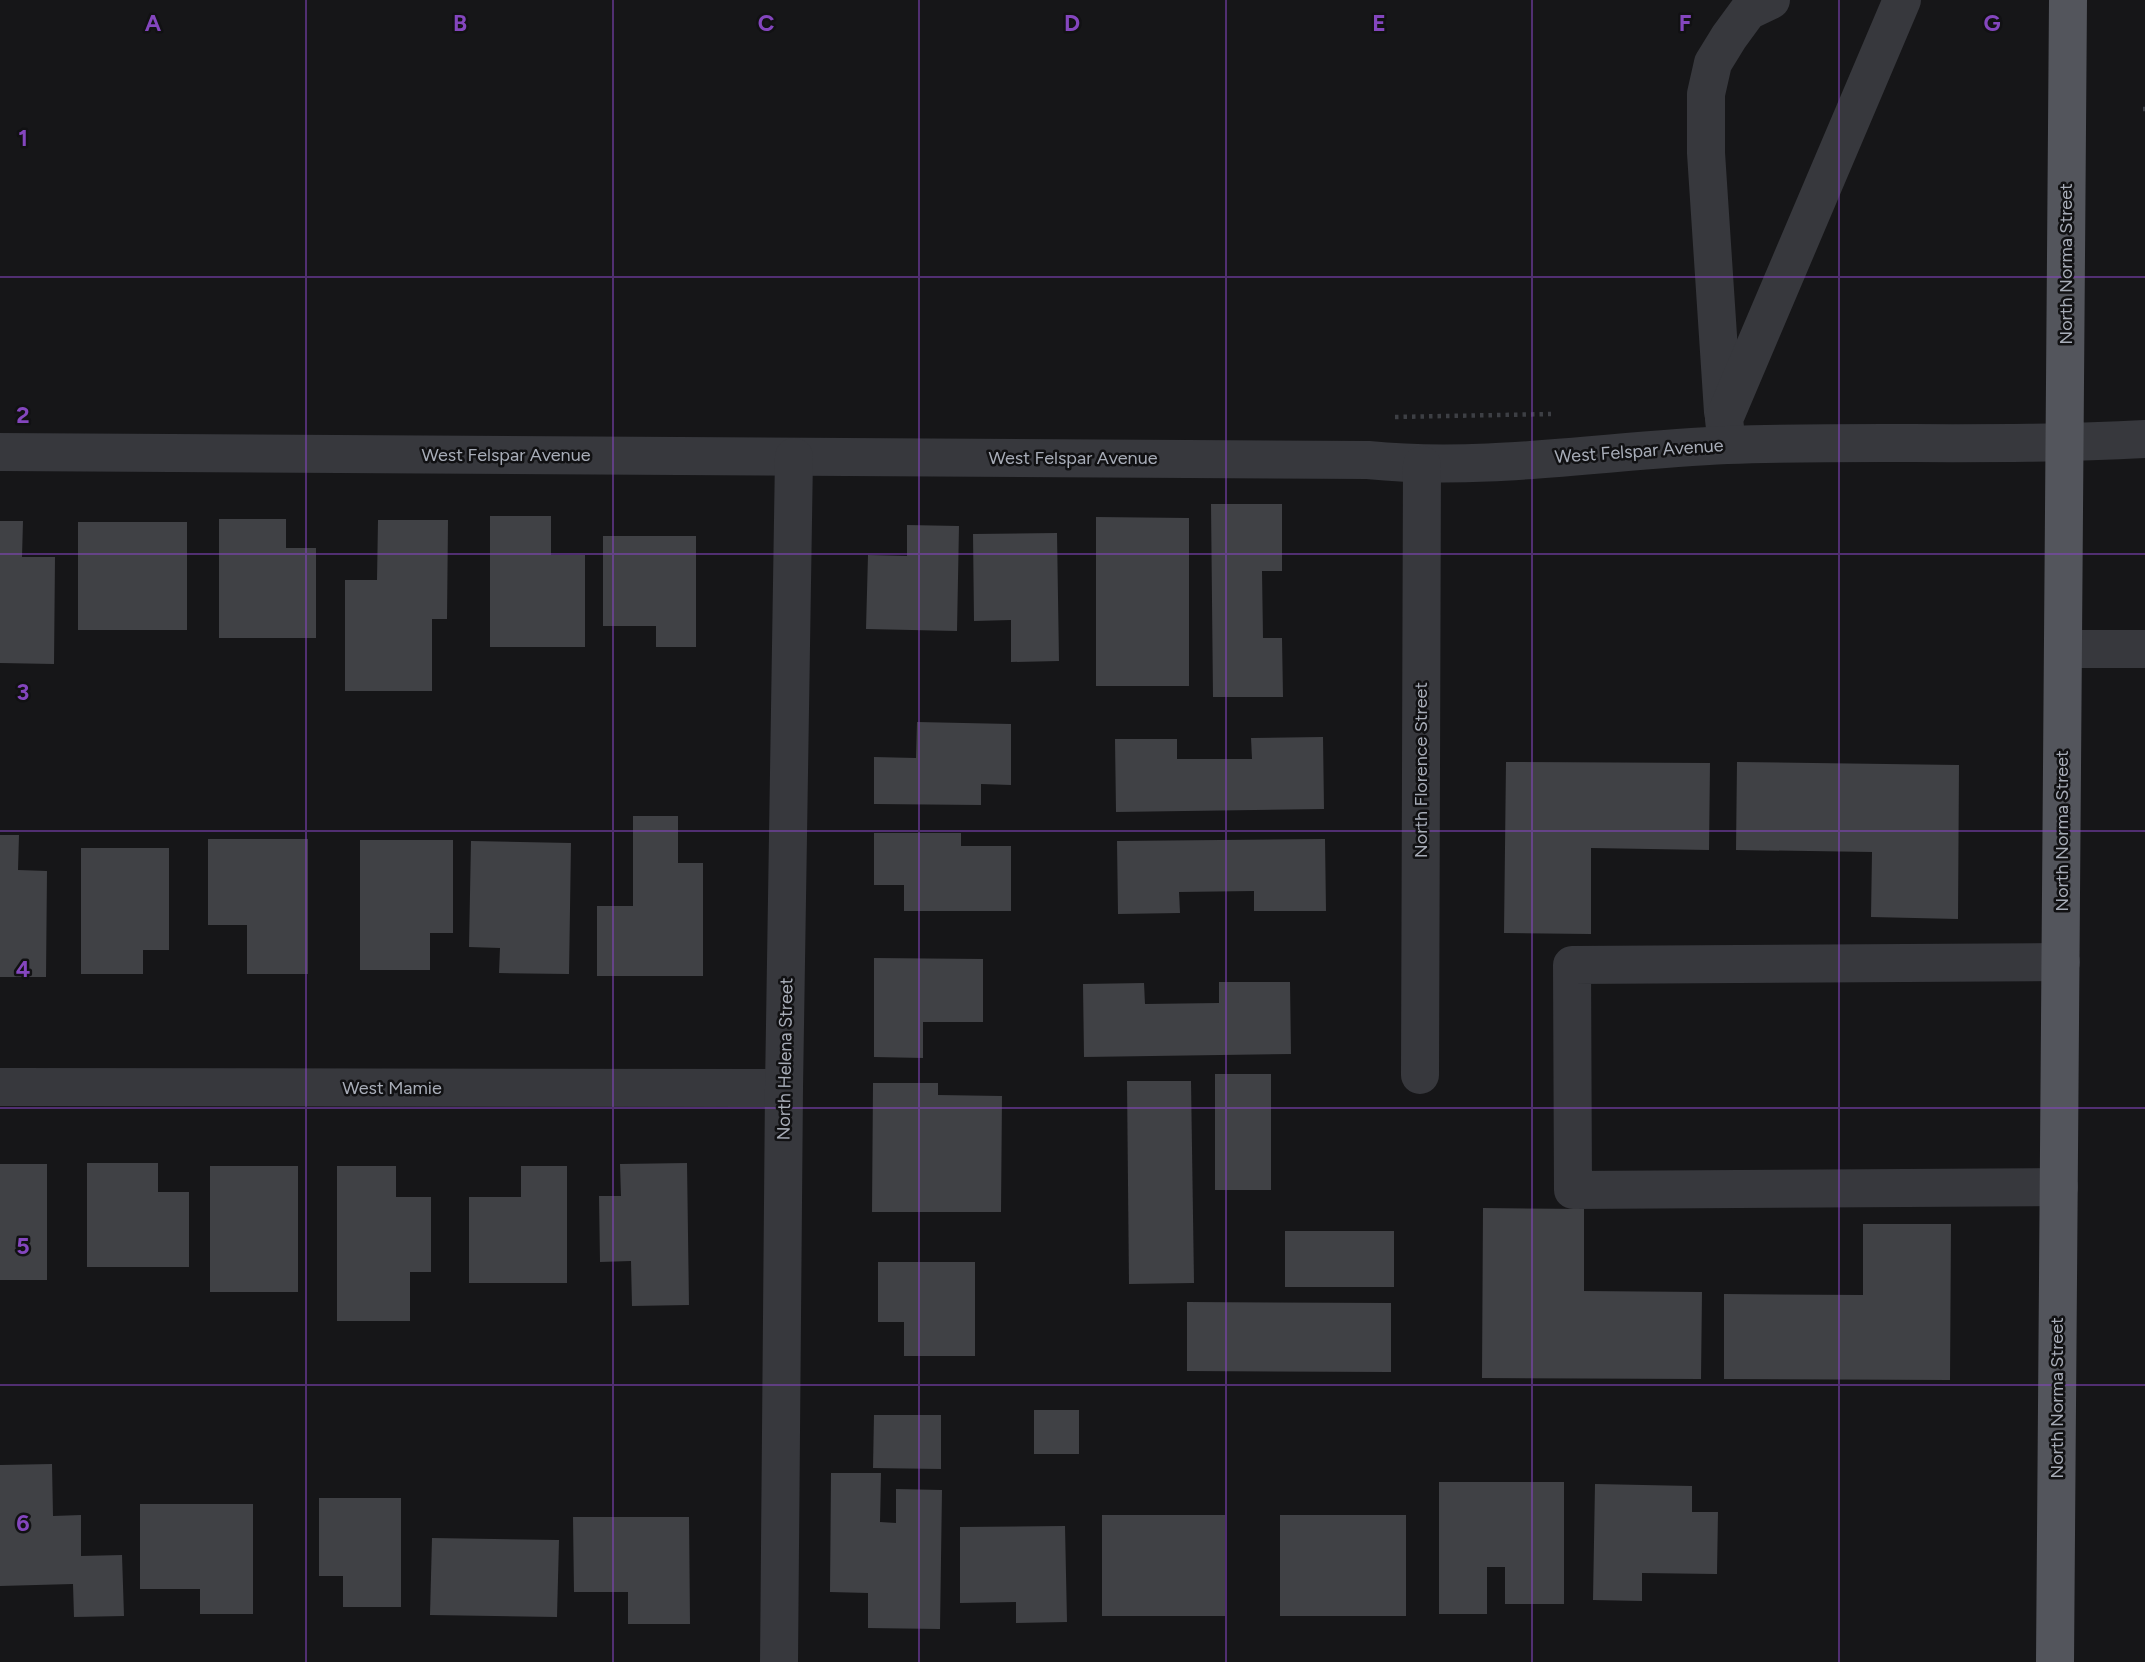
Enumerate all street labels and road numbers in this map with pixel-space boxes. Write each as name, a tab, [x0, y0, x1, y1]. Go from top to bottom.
street label: North Norma Street	[2055, 183, 2077, 345]
street label: West Felspar Avenue	[1554, 434, 1724, 468]
street label: West Felspar Avenue	[421, 444, 591, 466]
street label: West Felspar Avenue	[988, 447, 1158, 469]
street label: North Florence Street	[1410, 682, 1432, 858]
street label: North Norma Street	[2051, 750, 2073, 912]
street label: North Helena Street	[773, 977, 797, 1141]
street label: West Mamie	[342, 1077, 442, 1099]
street label: North Norma Street	[2046, 1317, 2068, 1479]

